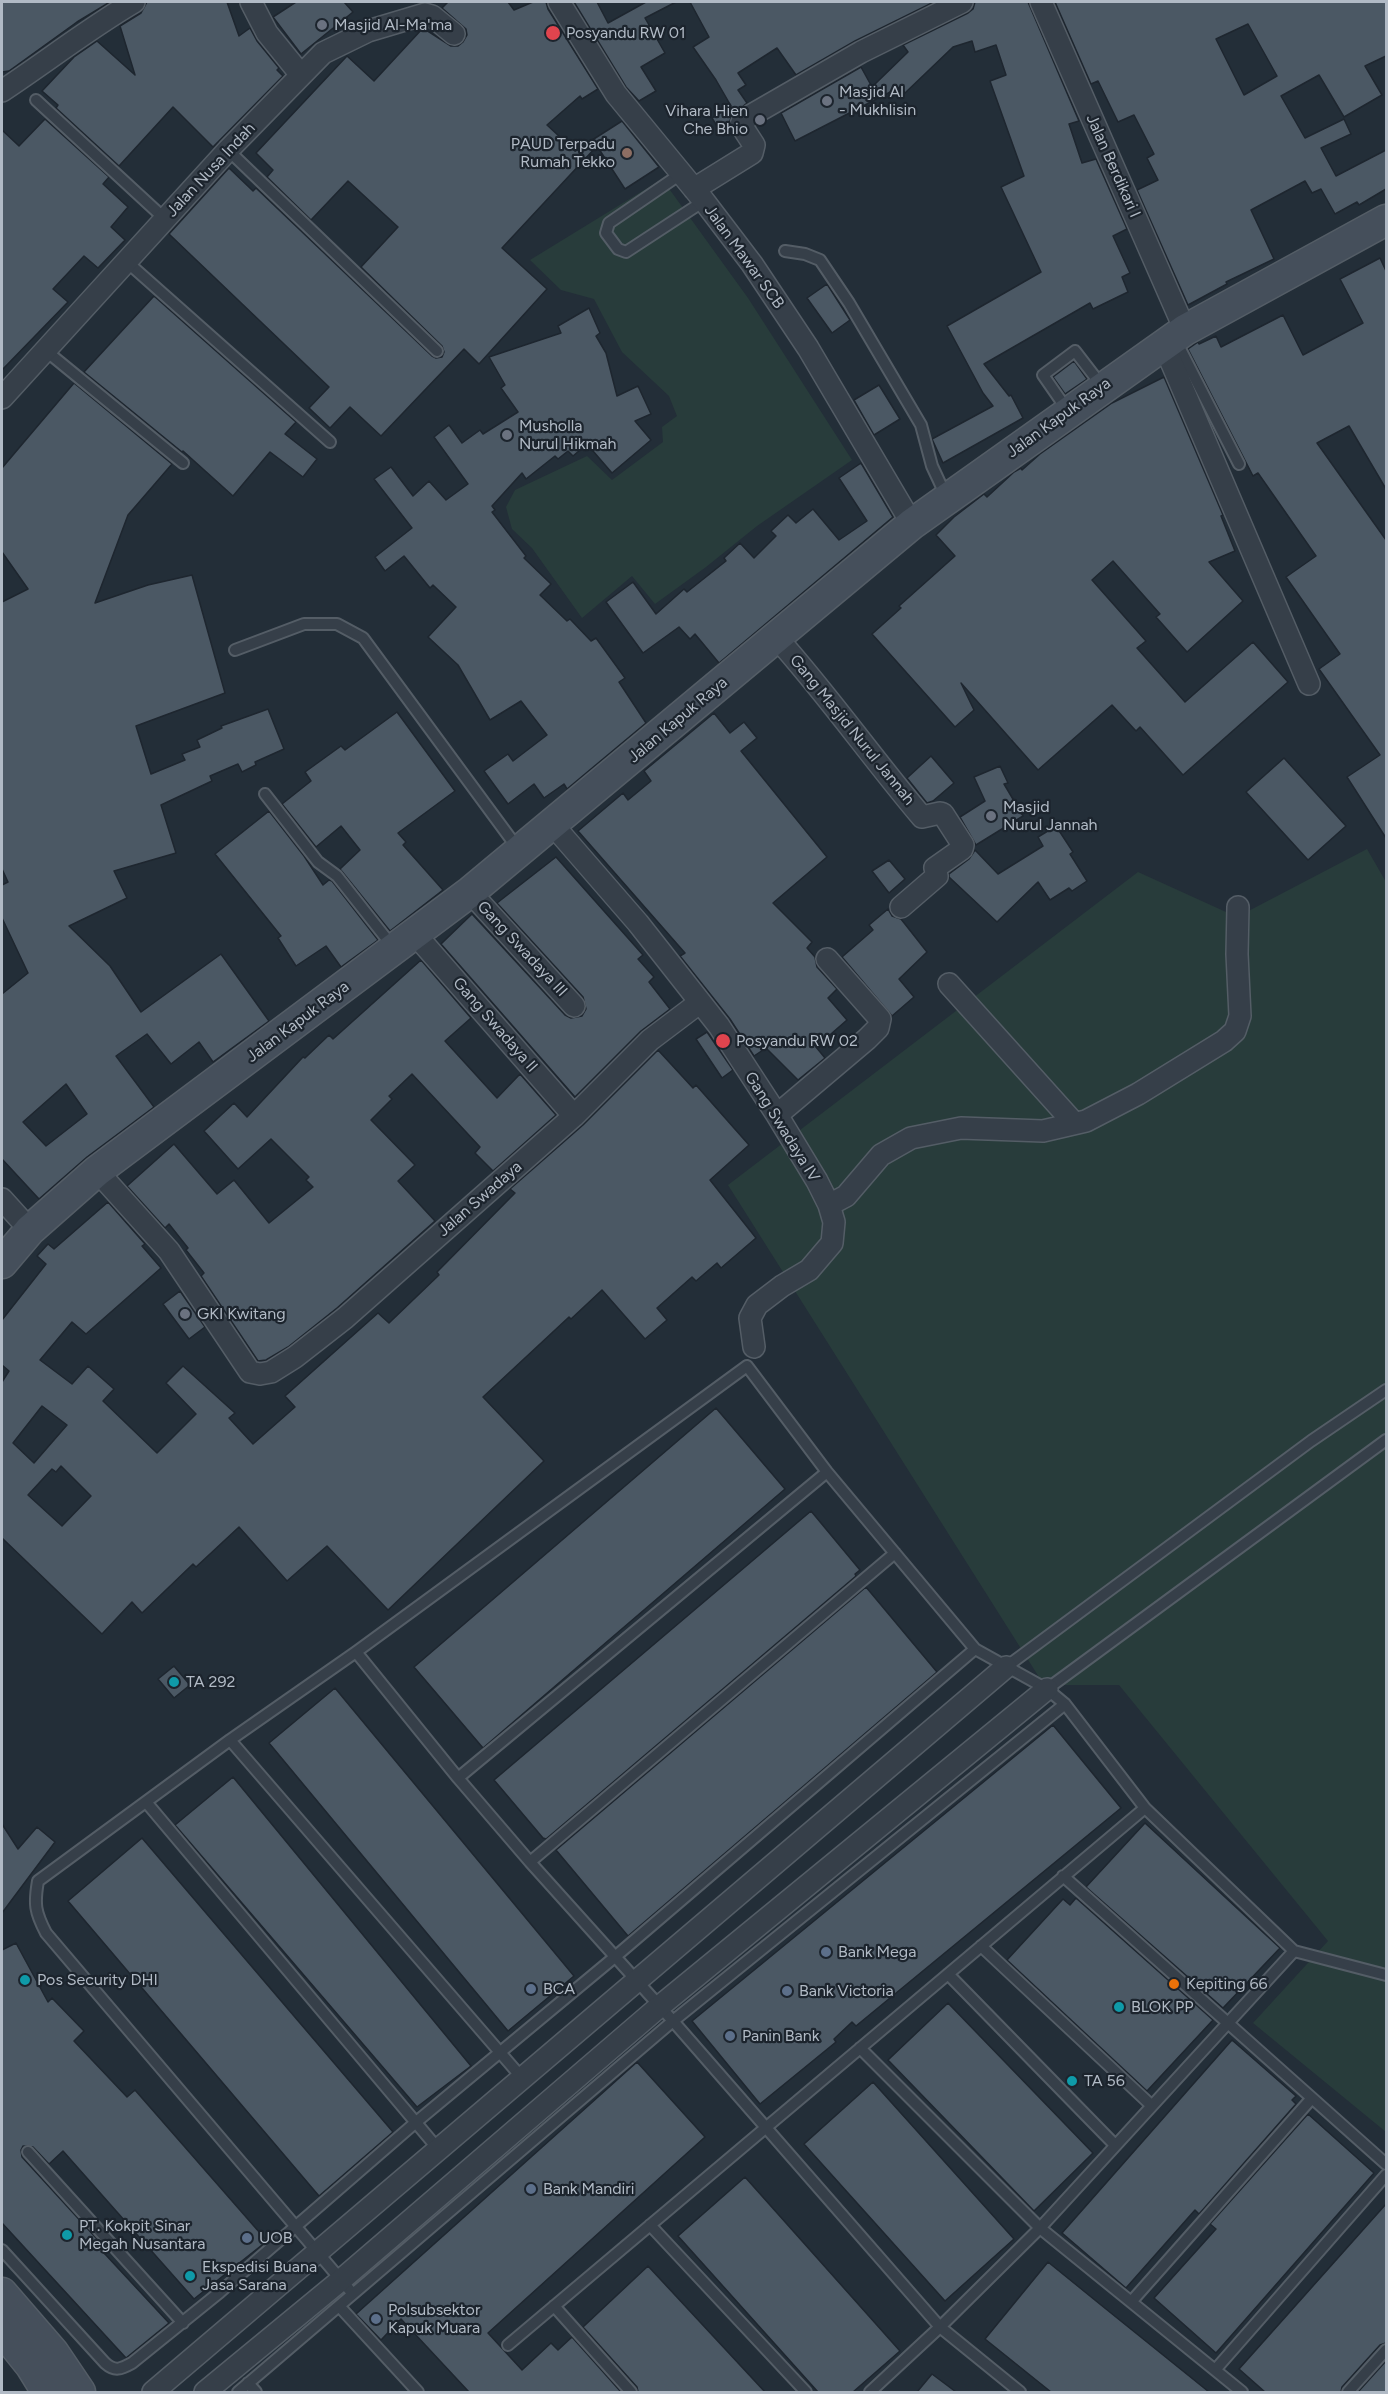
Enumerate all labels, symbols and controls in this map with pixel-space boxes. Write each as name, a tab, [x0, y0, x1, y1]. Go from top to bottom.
place label: Masjid Al-Ma'ma	[334, 15, 452, 35]
marker: Masjid Al-Ma'ma	[315, 18, 329, 32]
place label: Posyandu RW 01	[566, 23, 686, 43]
marker: Posyandu RW 01	[544, 24, 562, 42]
place label: Masjid Al - Mukhlisin	[839, 82, 916, 120]
marker: Masjid Al - Mukhlisin	[820, 94, 834, 108]
place label: Vihara Hien Che Bhio	[665, 101, 748, 139]
street label: Jalan Berdikari I	[1082, 111, 1144, 221]
marker: Vihara Hien Che Bhio	[753, 113, 767, 127]
street label: Jalan Nusa Indah	[163, 119, 259, 221]
place label: PAUD Terpadu Rumah Tekko	[511, 134, 615, 172]
marker: PAUD Terpadu Rumah Tekko	[620, 146, 634, 160]
street label: Jalan Mawar SCB	[700, 201, 788, 313]
street label: Jalan Kapuk Raya	[1003, 374, 1115, 462]
place label: Musholla Nurul Hikmah	[519, 416, 616, 454]
marker: Musholla Nurul Hikmah	[500, 428, 514, 442]
street label: Gang Masjid Nurul Jannah	[786, 651, 918, 809]
street label: Jalan Kapuk Raya	[625, 673, 731, 767]
place label: Masjid Nurul Jannah	[1003, 797, 1097, 835]
marker: Masjid Nurul Jannah	[984, 809, 998, 823]
street label: Gang Swadaya III	[473, 897, 571, 1001]
street label: Gang Swadaya II	[449, 974, 541, 1076]
street label: Jalan Kapuk Raya	[243, 977, 353, 1067]
place label: Posyandu RW 02	[736, 1031, 858, 1051]
marker: Posyandu RW 02	[714, 1032, 732, 1050]
street label: Gang Swadaya IV	[740, 1068, 824, 1186]
street label: Jalan Swadaya	[434, 1157, 526, 1241]
place label: GKI Kwitang	[197, 1304, 286, 1324]
marker: GKI Kwitang	[178, 1307, 192, 1321]
place label: TA 292	[186, 1672, 235, 1692]
marker: TA 292	[167, 1675, 181, 1689]
place label: Bank Mega	[838, 1942, 916, 1962]
marker: Bank Mega	[819, 1945, 833, 1959]
place label: Pos Security DHI	[37, 1970, 158, 1990]
marker: Pos Security DHI	[18, 1973, 32, 1987]
place label: Kepiting 66	[1186, 1974, 1268, 1994]
marker: Kepiting 66	[1167, 1977, 1181, 1991]
place label: BCA	[543, 1979, 575, 1999]
place label: Bank Victoria	[799, 1981, 894, 2001]
marker: BCA	[524, 1982, 538, 1996]
marker: Bank Victoria	[780, 1984, 794, 1998]
place label: BLOK PP	[1131, 1997, 1193, 2017]
marker: BLOK PP	[1112, 2000, 1126, 2014]
place label: Panin Bank	[742, 2026, 819, 2046]
marker: Panin Bank	[723, 2029, 737, 2043]
place label: TA 56	[1084, 2071, 1125, 2091]
marker: TA 56	[1065, 2074, 1079, 2088]
place label: Bank Mandiri	[543, 2179, 634, 2199]
marker: Bank Mandiri	[524, 2182, 538, 2196]
place label: PT. Kokpit Sinar Megah Nusantara	[79, 2216, 205, 2254]
marker: PT. Kokpit Sinar Megah Nusantara	[60, 2228, 74, 2242]
place label: UOB	[259, 2228, 293, 2248]
marker: UOB	[240, 2231, 254, 2245]
place label: Ekspedisi Buana Jasa Sarana	[202, 2257, 317, 2295]
marker: Ekspedisi Buana Jasa Sarana	[183, 2269, 197, 2283]
place label: Polsubsektor Kapuk Muara	[388, 2300, 480, 2338]
marker: Polsubsektor Kapuk Muara	[369, 2312, 383, 2326]

